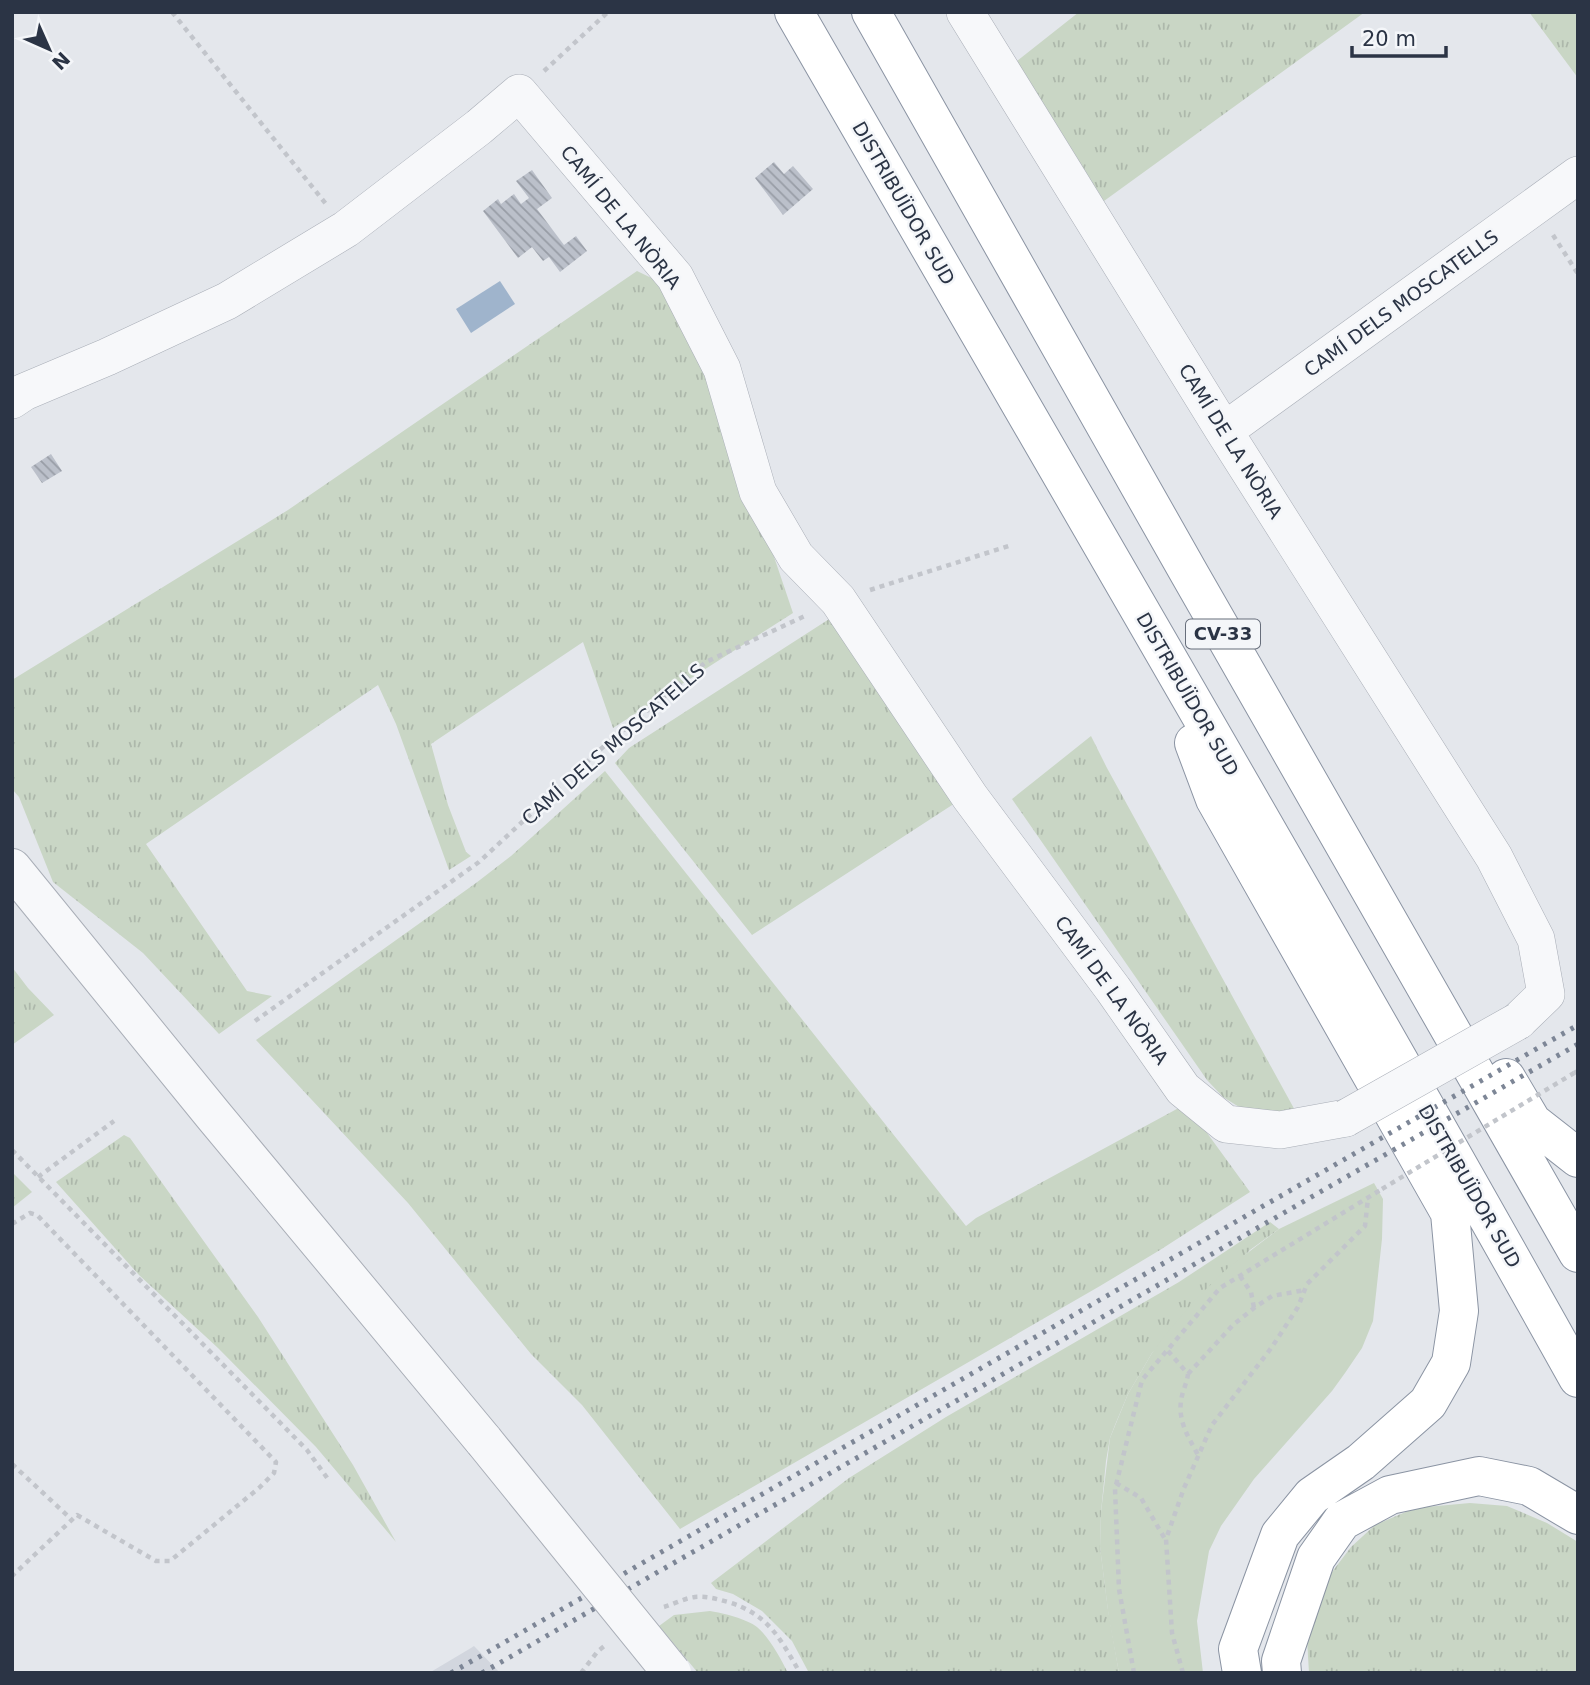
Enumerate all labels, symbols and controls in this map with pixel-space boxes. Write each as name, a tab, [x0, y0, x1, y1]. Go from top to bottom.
north arrow	[14, 14, 84, 84]
scale bar	[1352, 14, 1446, 58]
text: 20 m	[1362, 27, 1416, 51]
text: N	[48, 48, 74, 74]
street label: DISTRIBUÏDOR SUD	[848, 118, 960, 288]
street label: CAMÍ DE LA NÒRIA	[556, 140, 686, 293]
street label: CAMÍ DELS MOSCATELLS	[1300, 225, 1502, 381]
street label: CAMÍ DE LA NÒRIA	[1175, 359, 1288, 522]
street label: DISTRIBUÏDOR SUD	[1132, 609, 1244, 779]
road number: CV-33	[1186, 620, 1260, 648]
street label: CAMÍ DELS MOSCATELLS	[517, 659, 709, 829]
street label: CAMÍ DE LA NÒRIA	[1051, 911, 1174, 1068]
street label: DISTRIBUÏDOR SUD	[1414, 1101, 1526, 1271]

